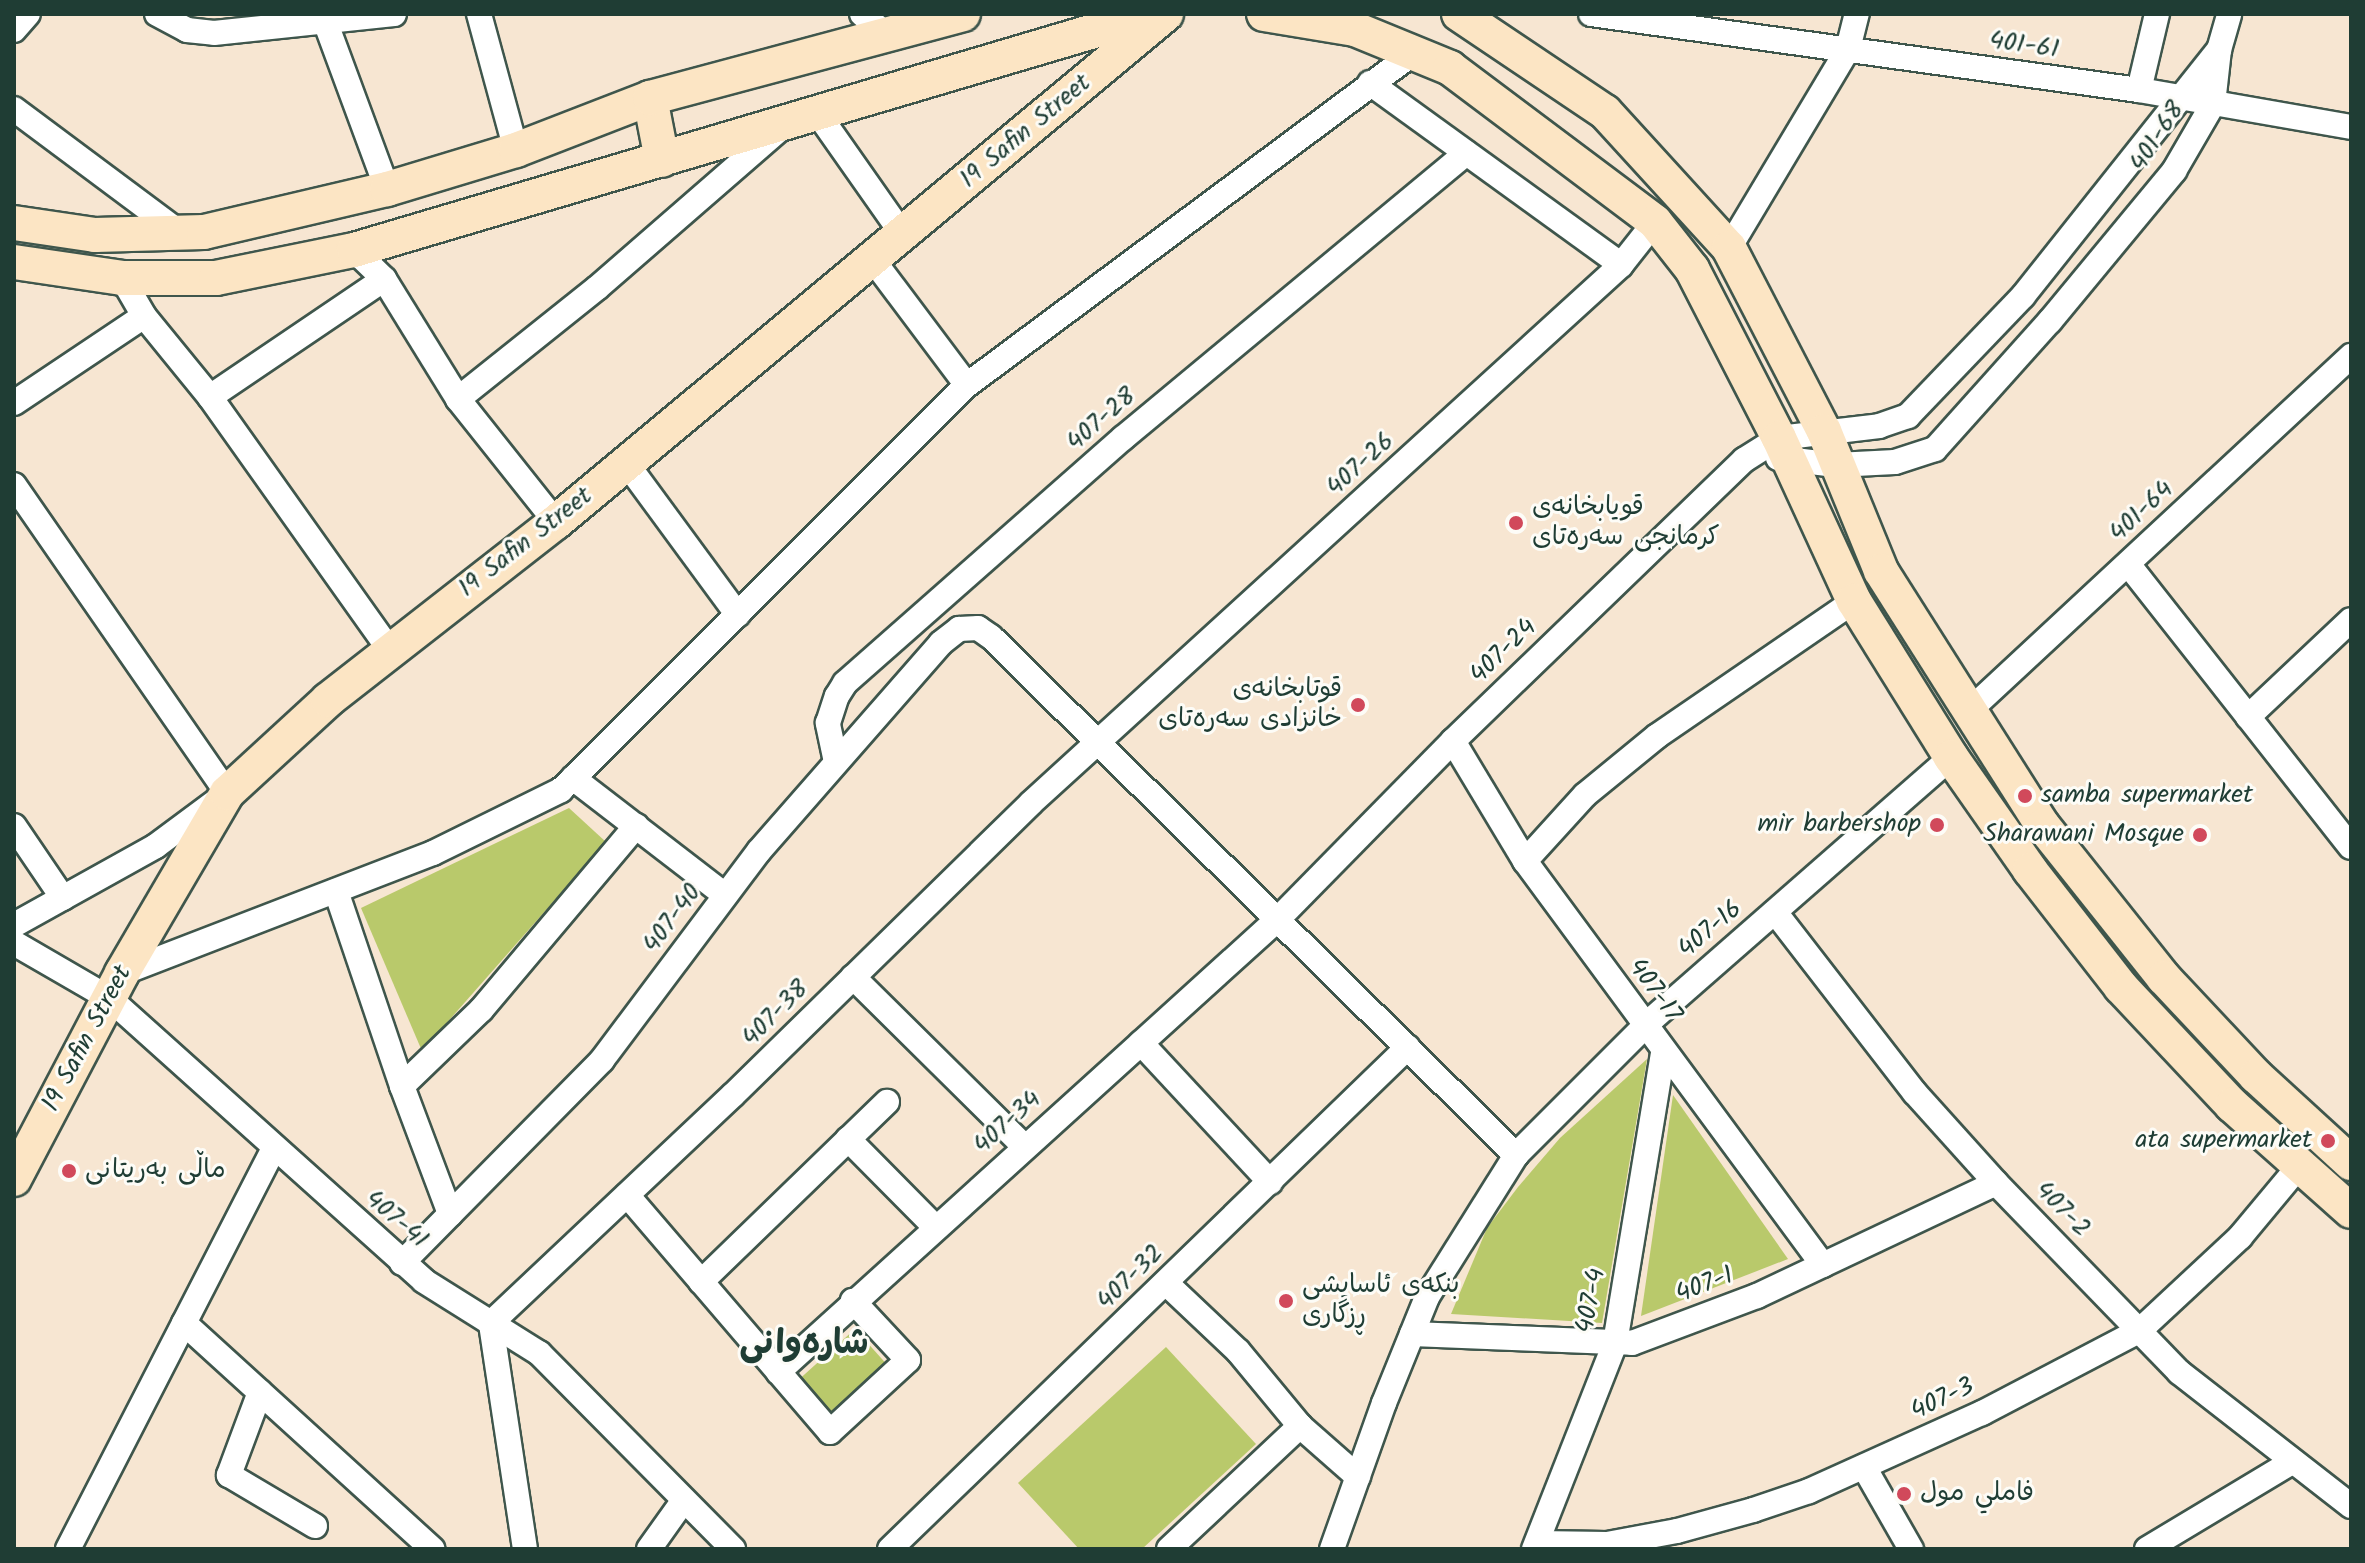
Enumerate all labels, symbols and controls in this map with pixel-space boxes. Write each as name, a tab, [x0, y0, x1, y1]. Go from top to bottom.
street label: 401-61	[1987, 26, 2061, 66]
street label: 19 Safin Street	[954, 68, 1098, 196]
street label: 401-68	[2124, 96, 2192, 178]
street label: 407-28	[1061, 381, 1143, 459]
street label: 407-26	[1321, 426, 1401, 504]
street label: 401-64	[2103, 475, 2181, 549]
street label: 19 Safin Street	[453, 481, 599, 605]
place label: قویابخانەی کرمانجی سەرەتای	[1532, 492, 1720, 554]
marker: قویابخانەی کرمانجی سەرەتای	[1507, 514, 1525, 532]
street label: 407-24	[1464, 613, 1544, 691]
place label: قوتابخانەی خانزادی سەرەتای	[1158, 674, 1342, 736]
marker: قوتابخانەی خانزادی سەرەتای	[1349, 696, 1367, 714]
place label: samba supermarket	[2041, 780, 2253, 812]
marker: samba supermarket	[2016, 787, 2034, 805]
place label: mir barbershop	[1757, 809, 1921, 841]
marker: mir barbershop	[1928, 816, 1946, 834]
place label: Sharawani Mosque	[1983, 819, 2184, 851]
marker: Sharawani Mosque	[2191, 826, 2209, 844]
street label: 407-40	[637, 878, 709, 960]
street label: 407-16	[1673, 894, 1749, 966]
street label: 407-17	[1620, 953, 1688, 1029]
street label: 19 Safin Street	[36, 960, 140, 1118]
street label: 407-38	[736, 974, 816, 1054]
street label: 407-34	[968, 1085, 1048, 1161]
place label: ata supermarket	[2135, 1125, 2312, 1157]
marker: ata supermarket	[2319, 1132, 2337, 1150]
place label: ماڵی بەریتانی	[85, 1155, 226, 1187]
marker: ماڵی بەریتانی	[60, 1162, 78, 1180]
street label: 407-2	[2028, 1175, 2096, 1245]
street label: 407-41	[358, 1184, 434, 1256]
street label: 407-32	[1091, 1239, 1171, 1317]
street label: 407-1	[1672, 1261, 1738, 1311]
street label: 407-4	[1570, 1266, 1614, 1336]
place label: بنکەی ئاسایشی ڕزگاری	[1302, 1270, 1460, 1332]
marker: بنکەی ئاسایشی ڕزگاری	[1277, 1292, 1295, 1310]
district label: شارەوانی	[740, 1325, 868, 1365]
street label: 407-3	[1906, 1372, 1980, 1428]
place label: فاملي مول	[1920, 1478, 2034, 1510]
marker: فاملي مول	[1895, 1485, 1913, 1503]

